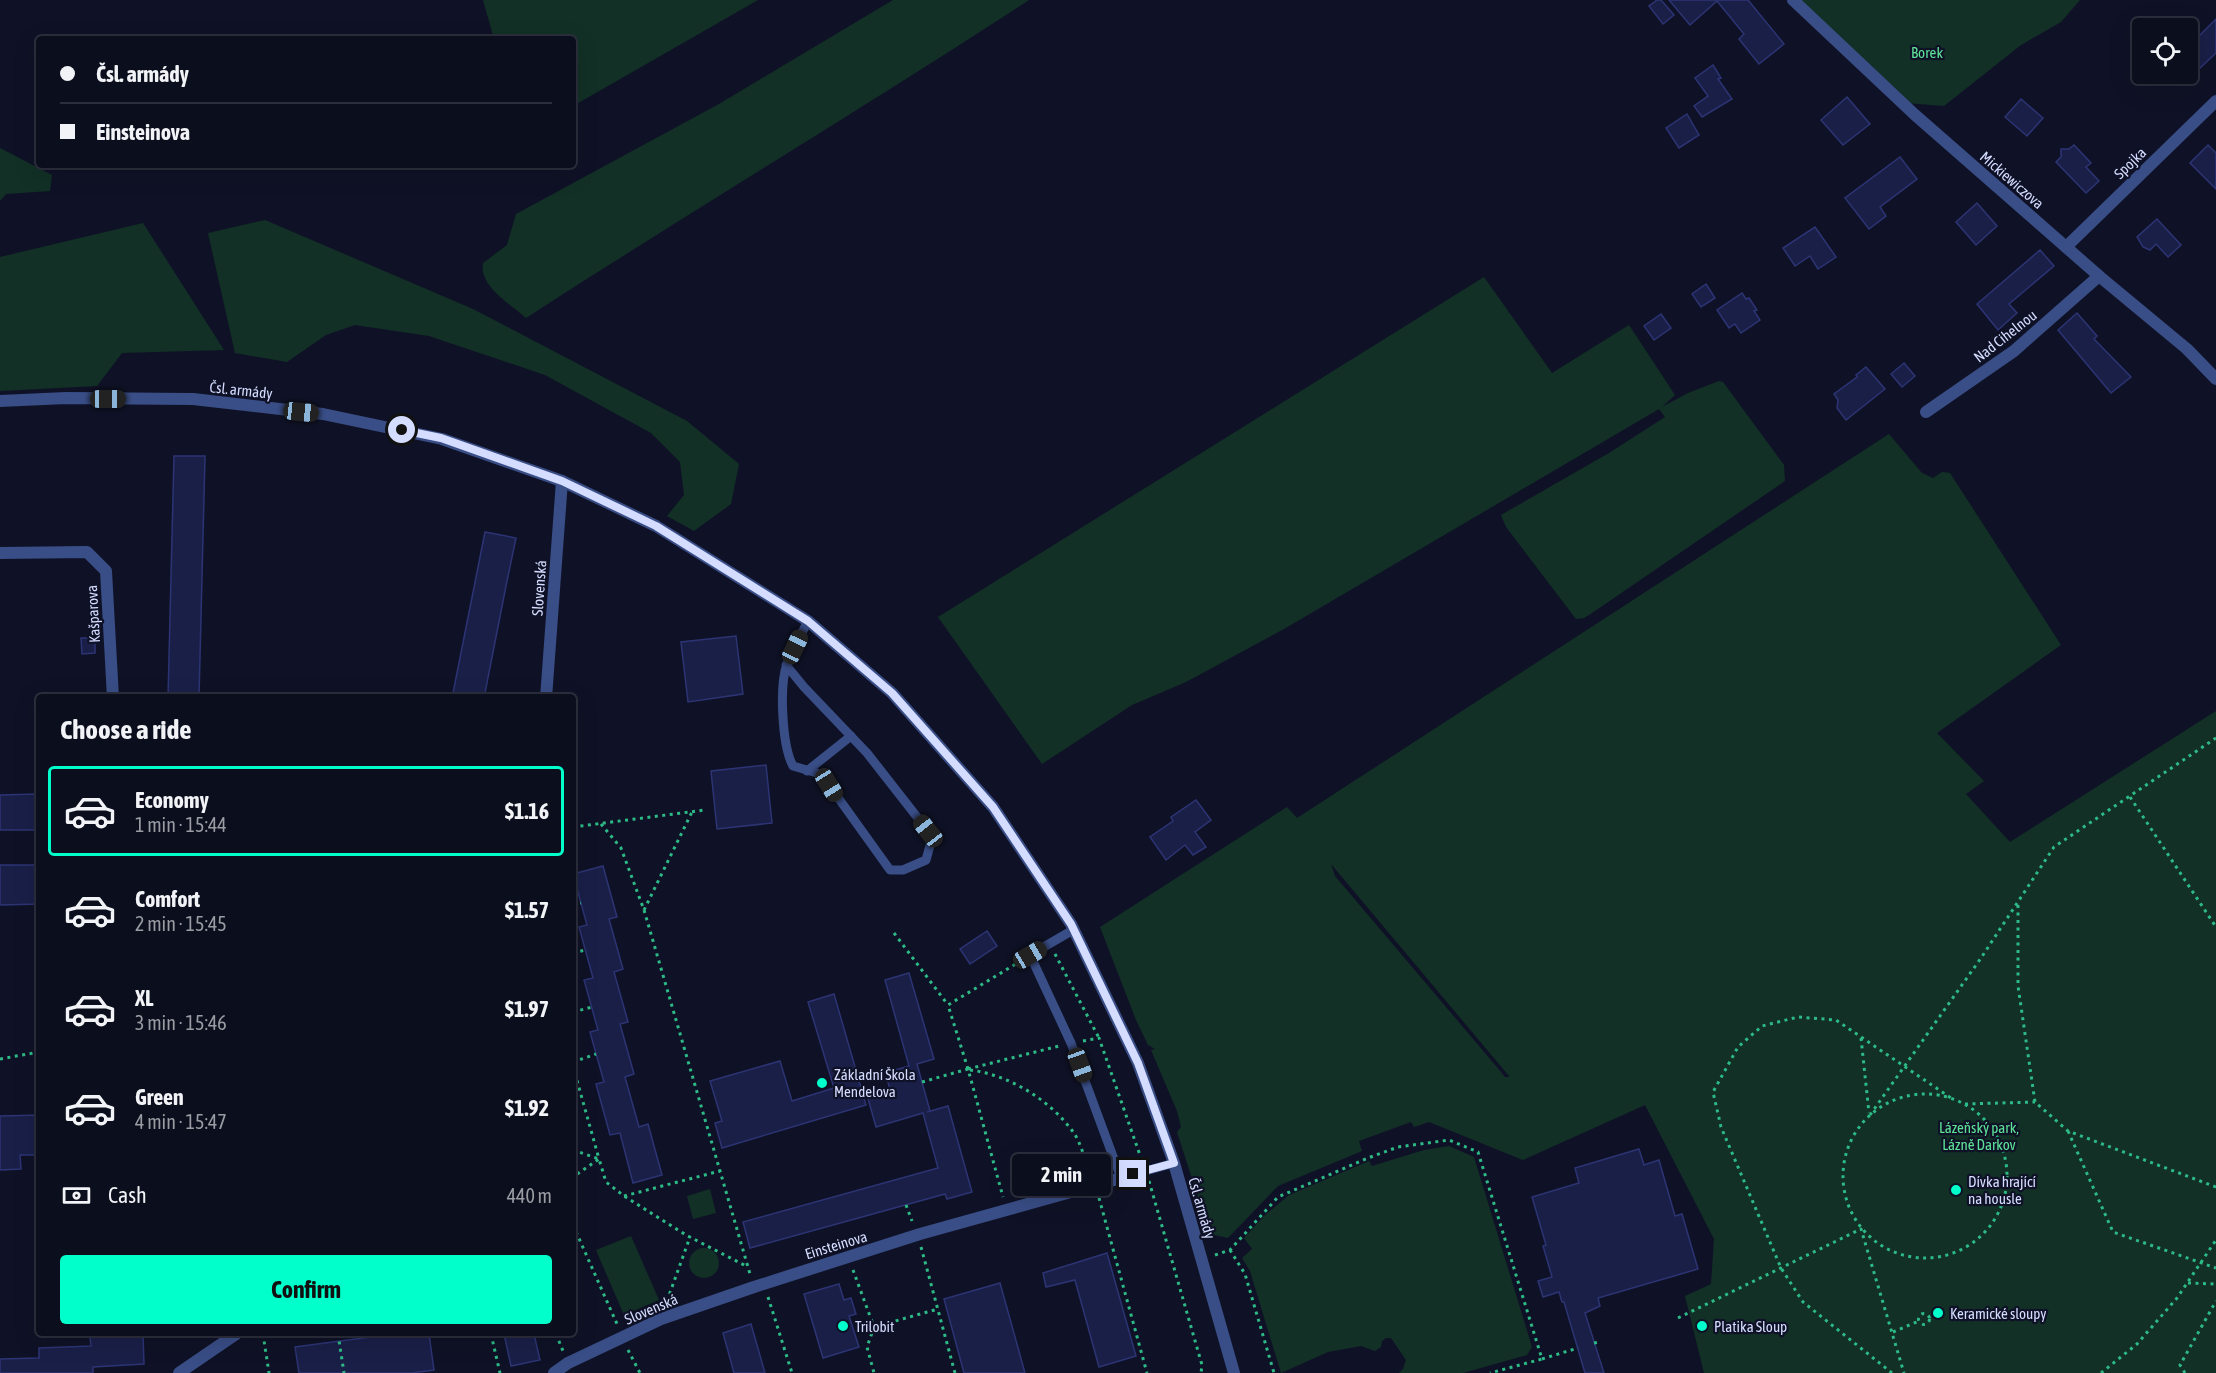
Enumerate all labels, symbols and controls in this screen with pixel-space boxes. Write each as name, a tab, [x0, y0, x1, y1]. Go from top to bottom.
map controls	[2132, 18, 2198, 84]
button: locate	[2132, 18, 2198, 84]
park label: Borek	[1911, 44, 1943, 61]
text: Čsl. armády	[96, 61, 189, 87]
text: Einsteinova	[96, 119, 190, 145]
street label: Spojka	[2111, 144, 2149, 182]
street label: Mickiewiczova	[1977, 148, 2047, 212]
street label: Nad Cihelnou	[1970, 306, 2040, 366]
street label: Čsl. armády	[209, 378, 273, 402]
car	[90, 390, 126, 408]
car	[282, 401, 320, 423]
route start	[388, 416, 415, 443]
street label: Slovenská	[529, 559, 549, 617]
street label: Kašparova	[83, 585, 103, 643]
car	[779, 627, 811, 667]
text: Choose a ride	[60, 714, 192, 745]
car	[812, 765, 846, 805]
icon: car	[63, 784, 117, 838]
text: Economy	[135, 787, 209, 813]
text: $1.16	[505, 798, 549, 824]
car	[910, 811, 946, 851]
text: 1 min · 15:44	[135, 813, 227, 836]
icon: car	[63, 883, 117, 937]
text: Comfort	[135, 886, 200, 912]
text: $1.57	[505, 897, 549, 923]
text: 2 min · 15:45	[135, 912, 227, 935]
car	[1010, 938, 1050, 972]
icon: car	[63, 982, 117, 1036]
text: XL	[135, 985, 153, 1011]
text: $1.97	[505, 996, 549, 1022]
text: 3 min · 15:46	[135, 1011, 227, 1034]
car	[1065, 1045, 1095, 1085]
place label: Základní Škola Mendelova	[834, 1066, 916, 1100]
marker: Základní Škola Mendelova	[815, 1076, 829, 1090]
icon: car	[63, 1081, 117, 1135]
text: Green	[135, 1084, 184, 1110]
text: $1.92	[505, 1095, 549, 1121]
text: 4 min · 15:47	[135, 1110, 227, 1133]
park label: Lázeňský park, Lázně Darkov	[1939, 1119, 2019, 1153]
callout: 2 min	[1013, 1153, 1112, 1195]
route end	[1119, 1160, 1146, 1187]
text: 2 min	[1041, 1163, 1082, 1186]
place label: Dívka hrající na housle	[1968, 1173, 2036, 1207]
street label: Čsl. armády	[1185, 1175, 1219, 1241]
icon: cash	[60, 1179, 93, 1212]
text: Cash	[108, 1182, 147, 1208]
marker: Dívka hrající na housle	[1949, 1183, 1963, 1197]
text: 440 m	[507, 1184, 552, 1207]
street label: Einsteinova	[803, 1228, 869, 1262]
button: Confirm	[60, 1255, 552, 1324]
street label: Slovenská	[622, 1290, 680, 1328]
place label: Keramické sloupy	[1950, 1305, 2046, 1322]
marker: Keramické sloupy	[1931, 1306, 1945, 1320]
place label: Trilobit	[855, 1318, 894, 1335]
place label: Platika Sloup	[1714, 1318, 1787, 1335]
marker: Trilobit	[836, 1319, 850, 1333]
marker: Platika Sloup	[1695, 1319, 1709, 1333]

